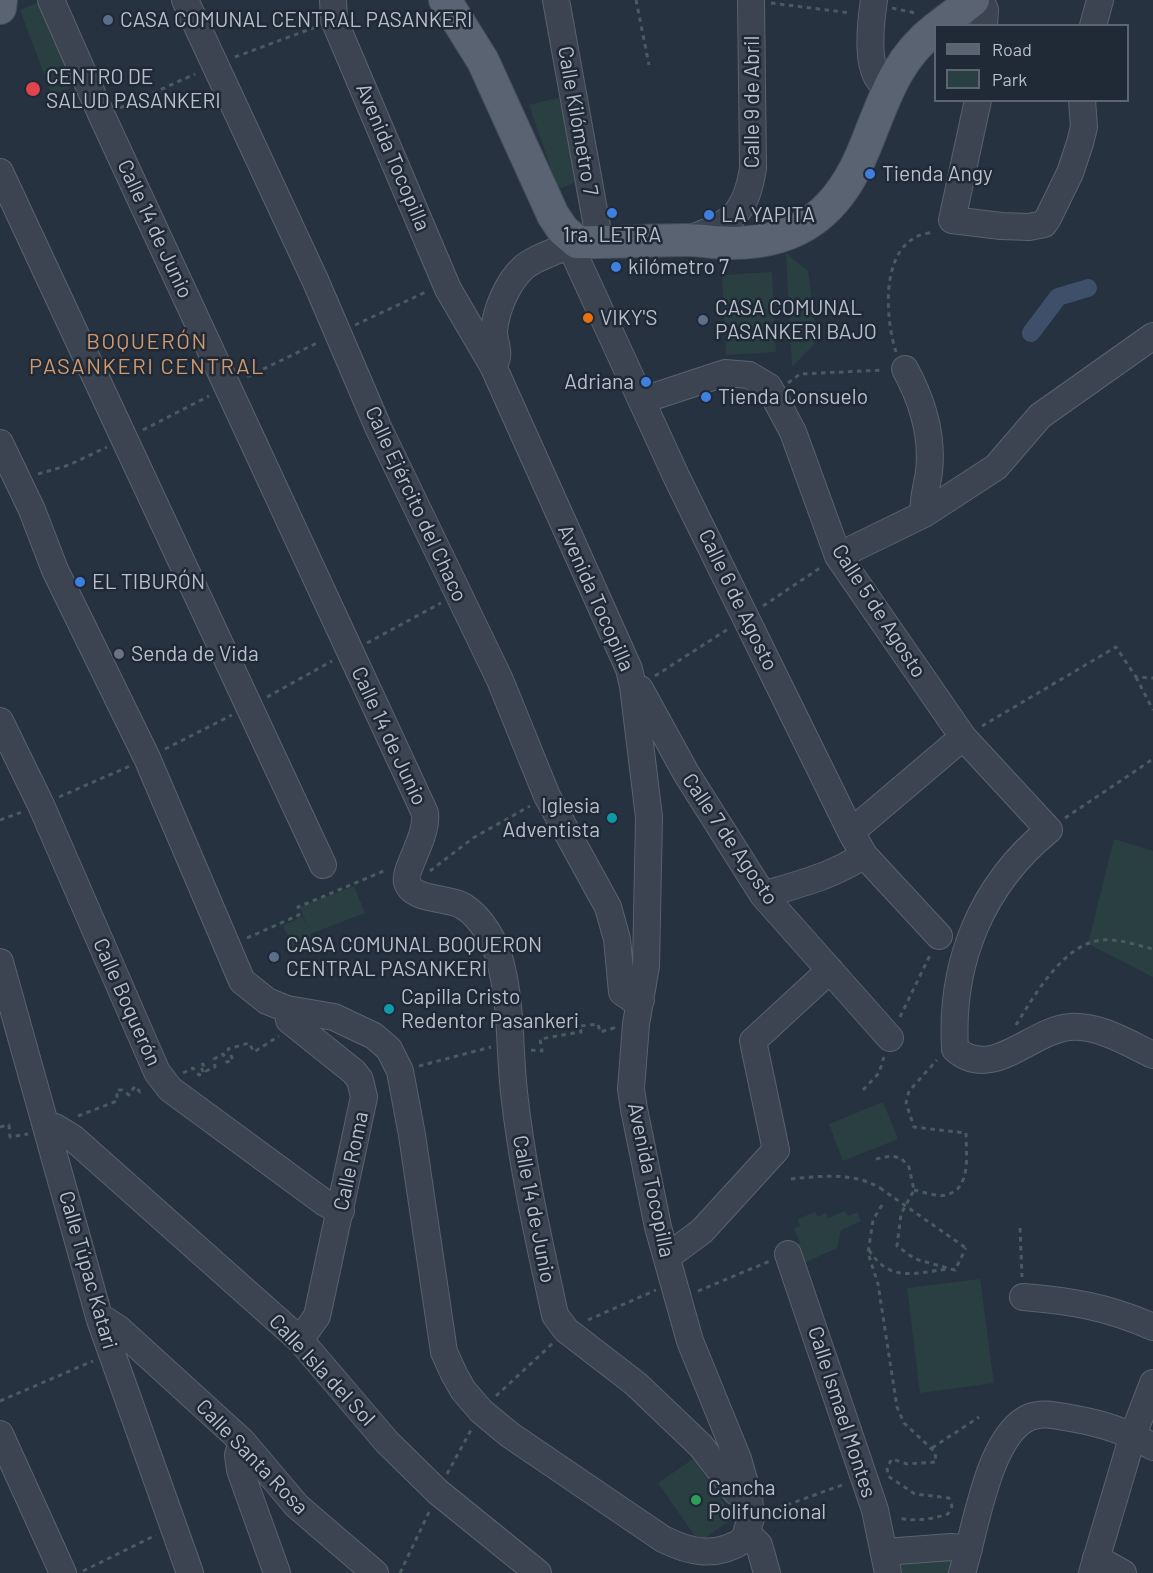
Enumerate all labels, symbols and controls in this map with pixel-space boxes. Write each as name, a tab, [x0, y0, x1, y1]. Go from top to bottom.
place label: CASA COMUNAL CENTRAL PASANKERI	[120, 7, 473, 33]
marker: CASA COMUNAL CENTRAL PASANKERI	[101, 13, 115, 27]
legend	[934, 24, 1129, 102]
street label: Calle 9 de Abril	[739, 36, 765, 168]
text: Road	[992, 38, 1032, 60]
street label: Calle Kilómetro 7	[552, 44, 604, 198]
place label: CENTRO DE SALUD PASANKERI	[46, 64, 221, 114]
text: Park	[992, 68, 1027, 90]
marker: CENTRO DE SALUD PASANKERI	[24, 80, 42, 98]
street label: Avenida Tocopilla	[351, 80, 435, 234]
street label: Calle 14 de Junio	[112, 156, 198, 302]
place label: Tienda Angy	[882, 161, 993, 187]
marker: Tienda Angy	[863, 167, 877, 181]
place label: LA YAPITA	[721, 202, 815, 228]
marker: 1ra. LETRA	[605, 206, 619, 220]
marker: LA YAPITA	[702, 208, 716, 222]
place label: 1ra. LETRA	[563, 222, 661, 248]
place label: kilómetro 7	[628, 254, 729, 280]
marker: kilómetro 7	[609, 260, 623, 274]
place label: CASA COMUNAL PASANKERI BAJO	[715, 295, 877, 345]
place label: VIKY'S	[600, 305, 658, 331]
marker: VIKY'S	[581, 311, 595, 325]
marker: CASA COMUNAL PASANKERI BAJO	[696, 313, 710, 327]
district label: BOQUERÓN PASANKERI CENTRAL	[29, 329, 265, 380]
place label: Adriana	[564, 369, 634, 395]
marker: Adriana	[639, 375, 653, 389]
place label: Tienda Consuelo	[718, 384, 868, 410]
marker: Tienda Consuelo	[699, 390, 713, 404]
street label: Calle Ejército del Chaco	[360, 402, 472, 606]
street label: Avenida Tocopilla	[552, 521, 640, 675]
street label: Calle 6 de Agosto	[693, 525, 783, 675]
street label: Calle 5 de Agosto	[826, 540, 932, 682]
place label: EL TIBURÓN	[92, 569, 205, 595]
marker: EL TIBURÓN	[73, 575, 87, 589]
place label: Senda de Vida	[131, 641, 259, 667]
marker: Senda de Vida	[112, 647, 126, 661]
street label: Calle 14 de Junio	[346, 663, 432, 809]
street label: Calle 7 de Agosto	[677, 768, 783, 910]
place label: Iglesia Adventista	[502, 793, 600, 843]
marker: Iglesia Adventista	[605, 811, 619, 825]
place label: CASA COMUNAL BOQUERON CENTRAL PASANKERI	[286, 932, 542, 982]
street label: Calle Boquerón	[88, 934, 166, 1070]
marker: CASA COMUNAL BOQUERON CENTRAL PASANKERI	[267, 950, 281, 964]
place label: Capilla Cristo Redentor Pasankeri	[401, 984, 579, 1034]
marker: Capilla Cristo Redentor Pasankeri	[382, 1002, 396, 1016]
street label: Avenida Tocopilla	[622, 1100, 680, 1260]
street label: Calle Roma	[328, 1109, 374, 1213]
street label: Calle 14 de Junio	[507, 1133, 561, 1285]
street label: Calle Túpac Katari	[53, 1188, 123, 1352]
street label: Calle Isla del Sol	[264, 1309, 380, 1431]
street label: Calle Ismael Montes	[802, 1323, 882, 1501]
street label: Calle Santa Rosa	[191, 1394, 313, 1520]
place label: Cancha Polifuncional	[708, 1475, 826, 1525]
marker: Cancha Polifuncional	[689, 1493, 703, 1507]

